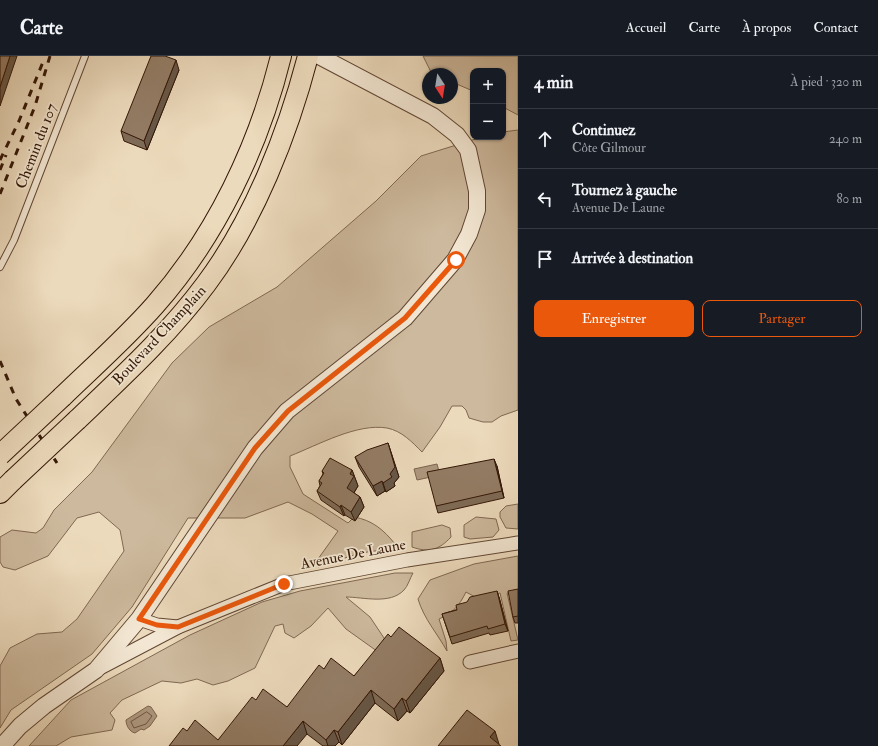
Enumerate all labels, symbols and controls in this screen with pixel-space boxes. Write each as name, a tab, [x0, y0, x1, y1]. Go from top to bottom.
text: Carte	[20, 16, 63, 40]
text: Accueil	[626, 19, 666, 36]
text: Carte	[688, 19, 720, 36]
text: À propos	[742, 19, 791, 36]
text: Contact	[813, 19, 858, 36]
north arrow	[422, 68, 458, 104]
map controls	[470, 68, 506, 140]
button: +	[470, 68, 506, 104]
text: 4 min	[534, 72, 573, 93]
text: À pied · 320 m	[790, 74, 862, 90]
street label: Chemin du 107	[12, 101, 61, 191]
button: −	[470, 104, 506, 140]
text: Continuez	[572, 121, 636, 140]
icon: ahead	[534, 128, 556, 150]
text: 240 m	[829, 131, 862, 147]
text: Côte Gilmour	[572, 140, 646, 156]
text: Tournez à gauche	[572, 181, 677, 200]
icon: left	[534, 188, 556, 210]
text: 80 m	[836, 191, 862, 207]
text: Avenue De Laune	[572, 200, 665, 216]
icon: arrive	[534, 248, 556, 270]
text: Arrivée à destination	[572, 249, 693, 268]
route start	[447, 251, 465, 269]
street label: Boulevard Champlain	[108, 281, 211, 390]
button: Enregistrer	[534, 300, 694, 337]
button: Partager	[702, 300, 862, 337]
street label: Avenue De Laune	[298, 535, 407, 574]
route end	[275, 575, 293, 593]

